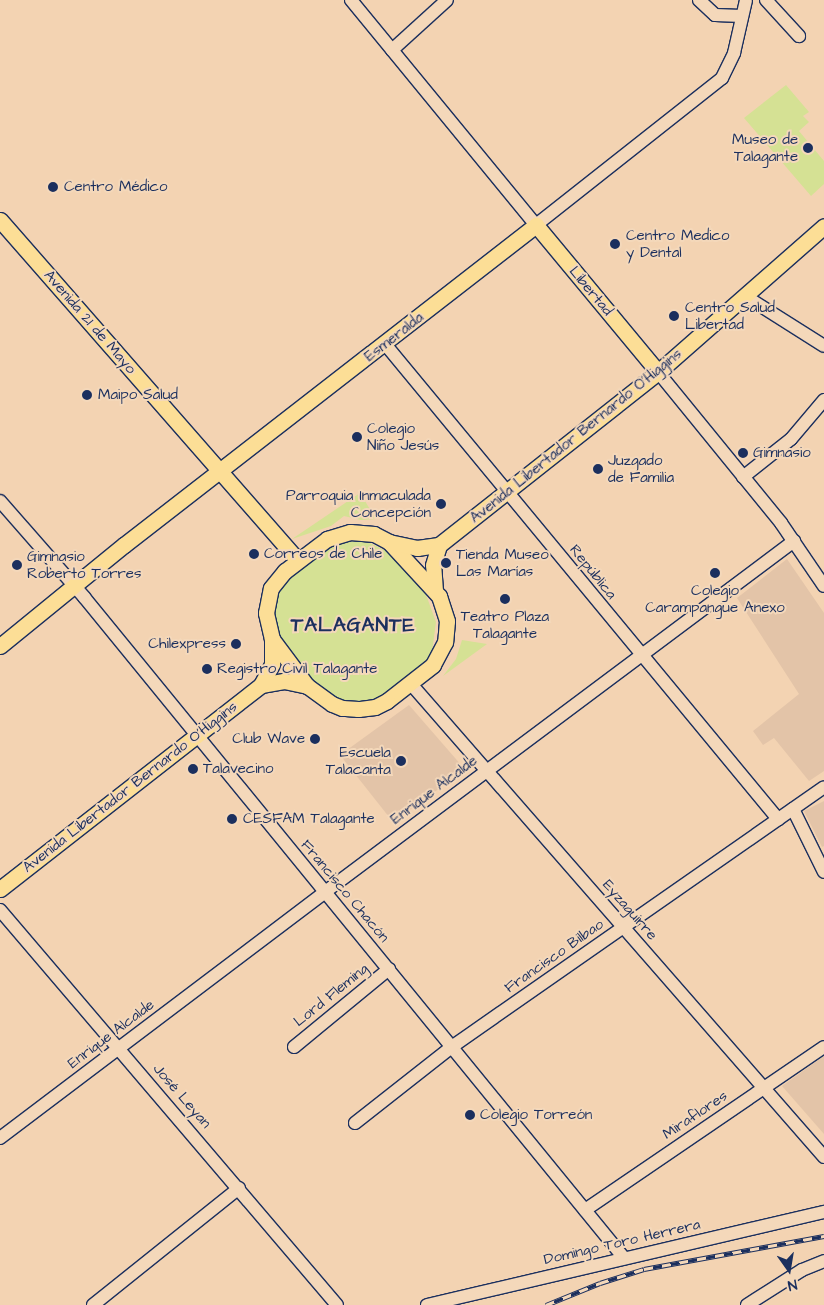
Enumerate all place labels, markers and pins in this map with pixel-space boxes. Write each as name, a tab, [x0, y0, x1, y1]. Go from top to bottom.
place label: Museo de Talagante	[732, 130, 798, 165]
marker: Museo de Talagante	[802, 142, 814, 154]
place label: Centro Médico	[64, 178, 167, 196]
marker: Centro Médico	[46, 180, 60, 194]
place label: Centro Medico y Dental	[626, 226, 729, 261]
marker: Centro Medico y Dental	[608, 237, 622, 251]
place label: Centro Salud Libertad	[685, 298, 775, 333]
marker: Centro Salud Libertad	[667, 309, 681, 323]
place label: Maipo Salud	[98, 386, 178, 404]
marker: Maipo Salud	[80, 388, 94, 402]
place label: Colegio Niño Jesús	[367, 419, 439, 454]
marker: Colegio Niño Jesús	[351, 431, 363, 443]
place label: Gimnasio	[753, 444, 811, 462]
marker: Gimnasio	[737, 447, 749, 459]
place label: Juzgado de Familia	[608, 451, 674, 486]
marker: Juzgado de Familia	[592, 463, 604, 475]
place label: Parroquia Inmaculada Concepción	[286, 486, 431, 521]
marker: Parroquia Inmaculada Concepción	[435, 498, 447, 510]
place label: Correos de Chile	[264, 545, 382, 563]
place label: Tienda Museo Las Marías	[456, 545, 549, 580]
place label: Gimnasio Roberto Torres	[27, 547, 141, 582]
marker: Correos de Chile	[248, 548, 260, 560]
marker: Tienda Museo Las Marías	[440, 557, 452, 569]
marker: Gimnasio Roberto Torres	[11, 559, 23, 571]
marker: Colegio Carampangue Anexo	[709, 567, 721, 579]
place label: Colegio Carampangue Anexo	[645, 581, 785, 616]
marker: Teatro Plaza Talagante	[499, 593, 511, 605]
place label: Teatro Plaza Talagante	[461, 607, 549, 642]
place label: Chilexpress	[148, 635, 226, 653]
marker: Chilexpress	[230, 638, 242, 650]
place label: Registro Civil Talagante	[217, 660, 377, 678]
marker: Registro Civil Talagante	[201, 663, 213, 675]
place label: Club Wave	[232, 730, 305, 748]
marker: Club Wave	[309, 733, 321, 745]
place label: Escuela Talacanta	[326, 743, 391, 778]
marker: Escuela Talacanta	[395, 755, 407, 767]
place label: Talavecino	[203, 760, 274, 778]
marker: Talavecino	[187, 763, 199, 775]
place label: CESFAM Talagante	[243, 810, 375, 828]
marker: CESFAM Talagante	[225, 812, 239, 826]
place label: Colegio Torreón	[480, 1106, 592, 1124]
marker: Colegio Torreón	[464, 1109, 476, 1121]

